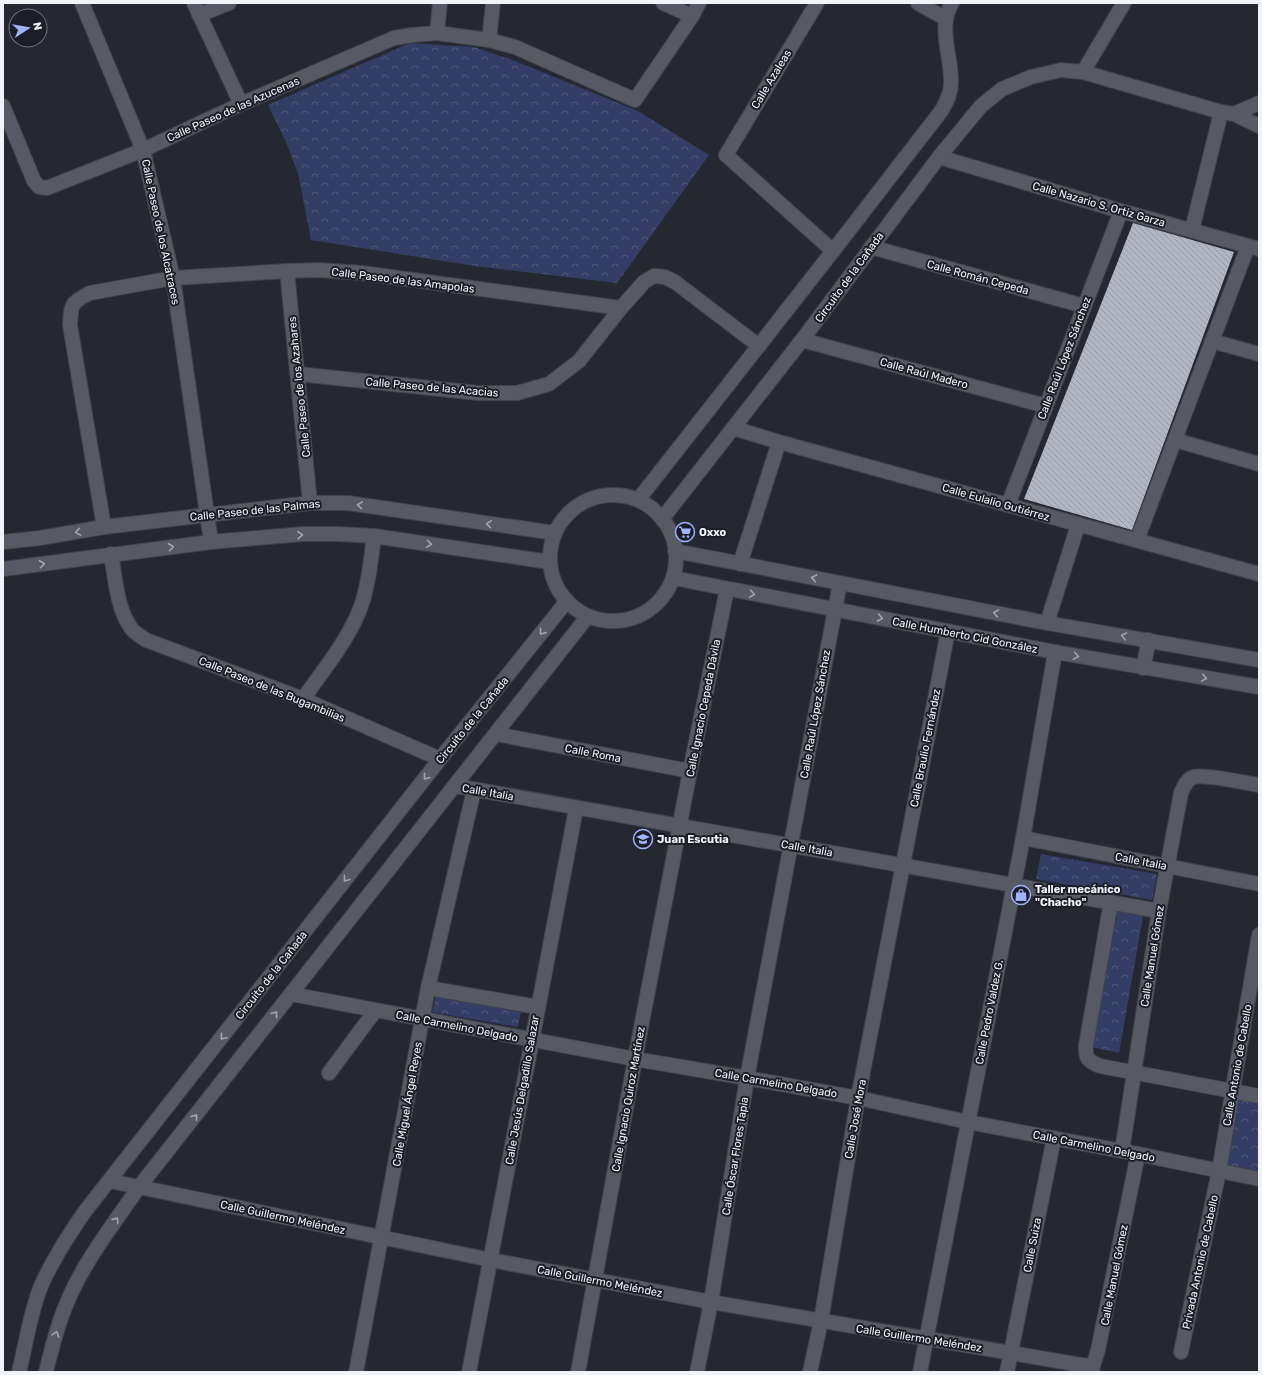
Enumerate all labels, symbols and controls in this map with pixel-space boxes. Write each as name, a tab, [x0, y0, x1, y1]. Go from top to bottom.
north arrow	[8, 8, 48, 48]
text: N	[30, 21, 44, 31]
street label: Calle Azaleas	[749, 47, 794, 111]
street label: Calle Paseo de las Azucenas	[165, 74, 302, 145]
street label: Calle Paseo de los Alcatraces	[139, 158, 182, 306]
street label: Calle Nazario S. Ortiz Garza	[1031, 179, 1167, 230]
street label: Circuito de la Cañada	[812, 230, 886, 325]
street label: Calle Román Cepeda	[925, 258, 1030, 297]
street label: Calle Paseo de las Amapolas	[331, 265, 476, 296]
street label: Calle Raúl López Sánchez	[1035, 295, 1094, 421]
street label: Calle Paseo de los Azahares	[286, 316, 313, 458]
street label: Calle Raúl Madero	[878, 355, 969, 392]
street label: Calle Paseo de las Acacias	[365, 375, 499, 400]
street label: Calle Eulalio Gutiérrez	[941, 481, 1051, 524]
street label: Calle Paseo de las Palmas	[189, 497, 321, 524]
one-way arrow	[357, 501, 364, 510]
one-way arrow	[486, 520, 492, 529]
supermarket icon: Oxxo	[674, 521, 696, 543]
place label: Oxxo	[699, 526, 726, 539]
one-way arrow	[75, 527, 81, 535]
one-way arrow	[297, 530, 303, 539]
one-way arrow	[426, 539, 432, 548]
one-way arrow	[168, 543, 174, 552]
one-way arrow	[39, 560, 45, 569]
one-way arrow	[810, 575, 817, 583]
one-way arrow	[749, 589, 755, 597]
one-way arrow	[993, 609, 999, 618]
one-way arrow	[877, 613, 883, 621]
street label: Calle Humberto Cid González	[891, 615, 1039, 656]
one-way arrow	[540, 627, 547, 634]
one-way arrow	[1121, 632, 1127, 641]
street label: Calle Ignacio Cepeda Dávila	[684, 638, 723, 778]
street label: Calle Raúl López Sánchez	[798, 648, 833, 779]
one-way arrow	[1073, 651, 1079, 660]
street label: Calle Paseo de las Bugambilias	[197, 654, 347, 725]
one-way arrow	[1201, 673, 1207, 682]
street label: Circuito de la Cañada	[433, 674, 512, 766]
street label: Calle Braulio Fernández	[908, 687, 943, 808]
street label: Calle Roma	[564, 742, 622, 765]
one-way arrow	[424, 773, 431, 780]
street label: Calle Italia	[461, 782, 515, 803]
school or university icon: Juan Escutia	[632, 828, 654, 850]
place label: Juan Escutia	[657, 833, 729, 846]
street label: Calle Italia	[780, 838, 834, 859]
street label: Calle Italia	[1114, 850, 1168, 873]
one-way arrow	[344, 875, 351, 882]
place label: Taller mecánico "Chacho"	[1035, 883, 1121, 909]
shop icon: Taller mecánico "Chacho"	[1010, 884, 1032, 906]
street label: Calle Manuel Gómez	[1138, 904, 1167, 1008]
street label: Circuito de la Cañada	[233, 929, 310, 1022]
street label: Calle Pedro Valdez G.	[973, 958, 1006, 1066]
street label: Calle Antonio de Cabello	[1220, 1003, 1255, 1127]
street label: Calle Carmelino Delgado	[395, 1008, 519, 1045]
one-way arrow	[270, 1012, 277, 1019]
street label: Calle Jesús Delgadillo Salazar	[503, 1014, 542, 1166]
street label: Calle Ignacio Quiroz Martínez	[609, 1025, 648, 1173]
one-way arrow	[220, 1032, 227, 1039]
street label: Calle Miguel Ángel Reyes	[390, 1040, 425, 1167]
street label: Calle Carmelino Delgado	[714, 1066, 838, 1101]
street label: Calle José Mora	[842, 1078, 869, 1160]
street label: Calle Óscar Flores Tapia	[720, 1096, 751, 1216]
one-way arrow	[190, 1114, 197, 1121]
street label: Calle Carmelino Delgado	[1032, 1128, 1156, 1165]
street label: Privada Antonio de Cabello	[1180, 1194, 1221, 1330]
street label: Calle Guillermo Meléndez	[219, 1198, 347, 1237]
one-way arrow	[111, 1217, 119, 1224]
street label: Calle Suiza	[1021, 1217, 1044, 1274]
street label: Calle Manuel Gómez	[1098, 1223, 1131, 1327]
street label: Calle Guillermo Meléndez	[536, 1263, 664, 1300]
street label: Calle Guillermo Meléndez	[855, 1322, 983, 1355]
one-way arrow	[51, 1331, 60, 1338]

